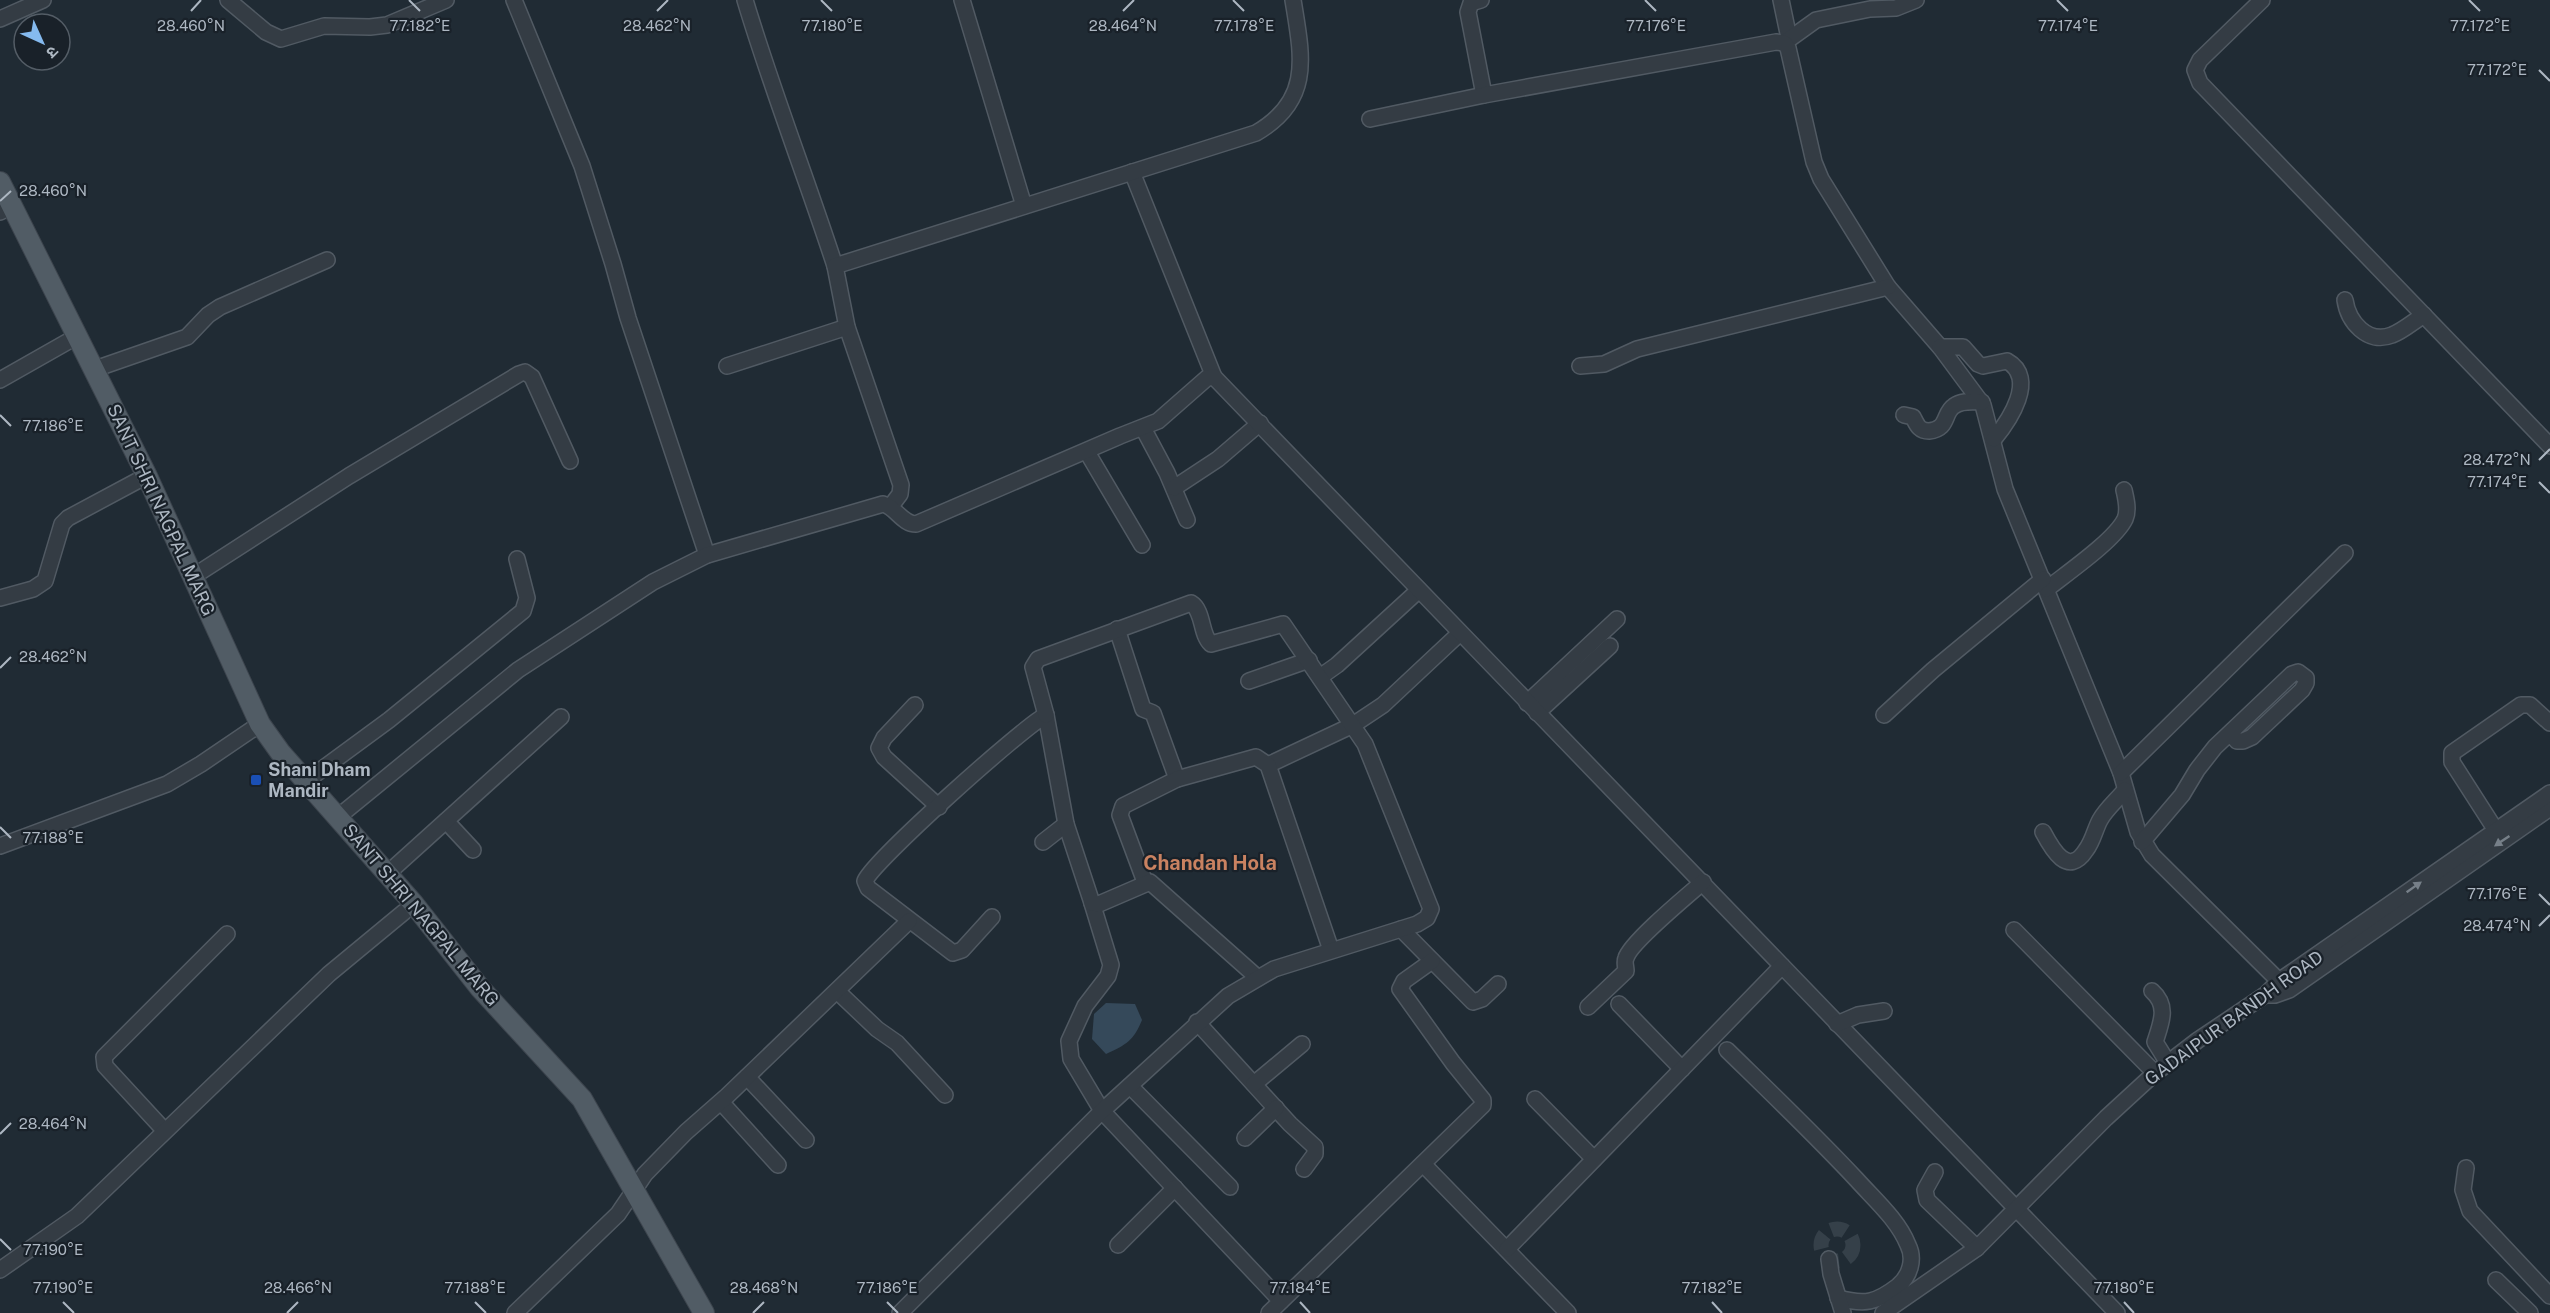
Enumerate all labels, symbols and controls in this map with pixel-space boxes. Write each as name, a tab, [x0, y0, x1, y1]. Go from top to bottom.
north arrow	[12, 12, 72, 72]
text: 28.460°N	[157, 17, 225, 34]
text: 77.182°E	[390, 17, 450, 34]
text: 28.462°N	[623, 17, 691, 34]
text: 77.180°E	[802, 17, 862, 34]
text: 28.464°N	[1089, 17, 1157, 34]
text: 77.178°E	[1214, 17, 1274, 34]
text: 77.176°E	[1626, 17, 1686, 34]
text: 77.174°E	[2038, 17, 2098, 34]
text: 77.172°E	[2450, 17, 2510, 34]
text: उ	[42, 42, 62, 63]
text: 77.172°E	[2467, 61, 2527, 78]
text: 28.460°N	[19, 182, 87, 199]
street label: SANT SHRI NAGPAL MARG	[103, 401, 220, 619]
text: 77.186°E	[22, 417, 84, 434]
text: 28.472°N	[2463, 451, 2531, 468]
text: 77.174°E	[2467, 473, 2527, 490]
text: 28.462°N	[19, 648, 87, 665]
place label: Shani Dham Mandir	[268, 759, 371, 801]
marker: Shani Dham Mandir	[249, 773, 263, 787]
street label: SANT SHRI NAGPAL MARG	[339, 819, 504, 1010]
text: 77.188°E	[22, 829, 84, 846]
one-way arrow	[2494, 835, 2510, 847]
district label: Chandan Hola	[1143, 851, 1277, 875]
one-way arrow	[2405, 881, 2421, 893]
text: 77.176°E	[2467, 885, 2527, 902]
text: 28.474°N	[2463, 917, 2531, 934]
street label: GADAIPUR BANDH ROAD	[2140, 946, 2327, 1089]
text: 28.464°N	[19, 1115, 87, 1132]
text: 77.190°E	[23, 1241, 83, 1258]
text: 77.190°E	[33, 1279, 93, 1296]
text: 28.466°N	[264, 1279, 332, 1296]
text: 77.188°E	[444, 1279, 506, 1296]
text: 28.468°N	[730, 1279, 798, 1296]
text: 77.186°E	[856, 1279, 918, 1296]
text: 77.184°E	[1269, 1279, 1331, 1296]
text: 77.182°E	[1682, 1279, 1742, 1296]
text: 77.180°E	[2094, 1279, 2154, 1296]

